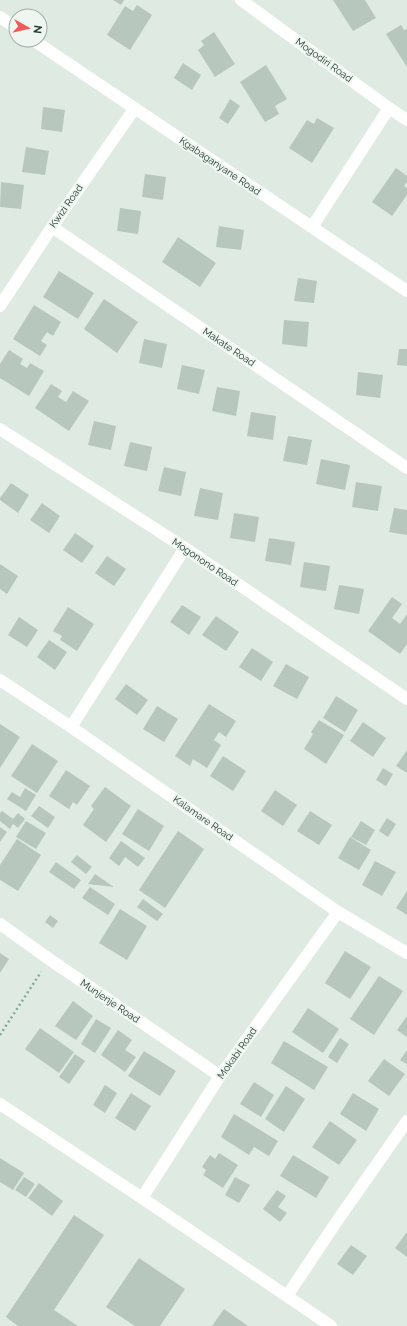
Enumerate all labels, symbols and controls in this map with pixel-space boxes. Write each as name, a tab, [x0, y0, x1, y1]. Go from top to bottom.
north arrow	[8, 8, 48, 48]
text: N	[30, 24, 44, 34]
street label: Mogodiri Road	[294, 36, 354, 84]
street label: Kgabaganyane Road	[177, 135, 263, 197]
street label: Kwizi Road	[47, 182, 85, 230]
street label: Makate Road	[201, 326, 257, 368]
street label: Mogonono Road	[170, 536, 240, 588]
street label: Kalamare Road	[171, 793, 235, 843]
street label: Munjenje Road	[78, 977, 142, 1025]
street label: Mokabi Road	[215, 1025, 259, 1081]

